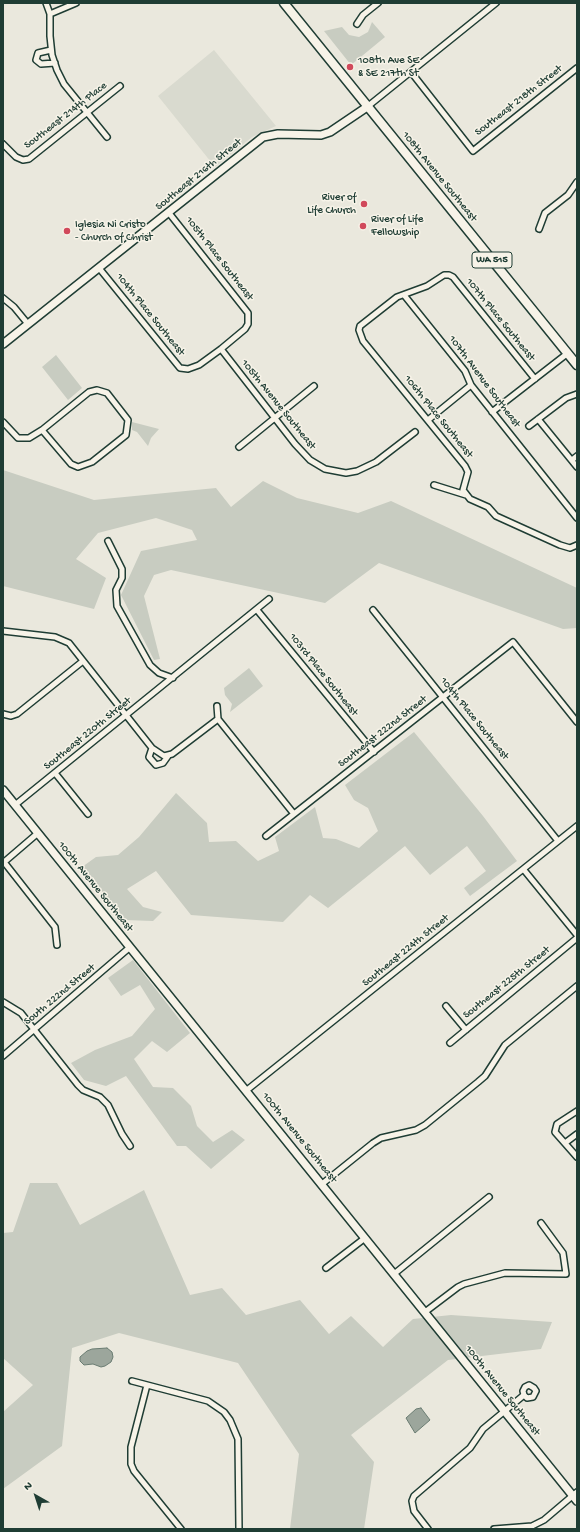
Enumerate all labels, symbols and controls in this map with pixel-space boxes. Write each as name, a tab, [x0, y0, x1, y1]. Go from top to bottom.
place label: 108th Ave SE & SE 217th St	[358, 54, 419, 80]
marker: 108th Ave SE & SE 217th St	[345, 62, 355, 72]
street label: Southeast 218th Street	[473, 63, 565, 139]
street label: Southeast 214th Place	[22, 80, 110, 152]
street label: 108th Avenue Southeast	[399, 129, 479, 225]
street label: Southeast 216th Street	[153, 136, 245, 214]
place label: River of Life Church	[307, 191, 356, 217]
marker: River of Life Church	[359, 199, 369, 209]
place label: River of Life Fellowship	[371, 213, 423, 239]
street label: 105th Place Southeast	[182, 214, 256, 304]
place label: Iglesia Ni Cristo - Church of Christ	[75, 218, 153, 244]
marker: River of Life Fellowship	[358, 221, 368, 231]
marker: Iglesia Ni Cristo - Church of Christ	[62, 226, 72, 236]
road number: WA 515	[472, 252, 512, 268]
street label: 104th Place Southeast	[113, 271, 187, 359]
street label: 107th Place Southeast	[463, 276, 537, 364]
street label: 107th Avenue Southeast	[445, 333, 523, 431]
street label: 105th Avenue Southeast	[238, 357, 318, 453]
street label: 106th Place Southeast	[401, 373, 475, 461]
street label: 103rd Place Southeast	[286, 631, 360, 719]
street label: 104th Place Southeast	[437, 675, 511, 763]
street label: Southeast 222nd Street	[336, 693, 430, 771]
street label: Southeast 220th Street	[42, 695, 134, 773]
street label: 100th Avenue Southeast	[55, 839, 135, 935]
street label: Southeast 224th Street	[360, 912, 452, 990]
street label: Southeast 225th Street	[461, 944, 553, 1022]
street label: South 222nd Street	[22, 961, 98, 1029]
street label: 100th Avenue Southeast	[259, 1090, 339, 1186]
street label: 100th Avenue Southeast	[462, 1343, 542, 1439]
north arrow	[16, 1476, 56, 1516]
text: N	[22, 1480, 35, 1494]

